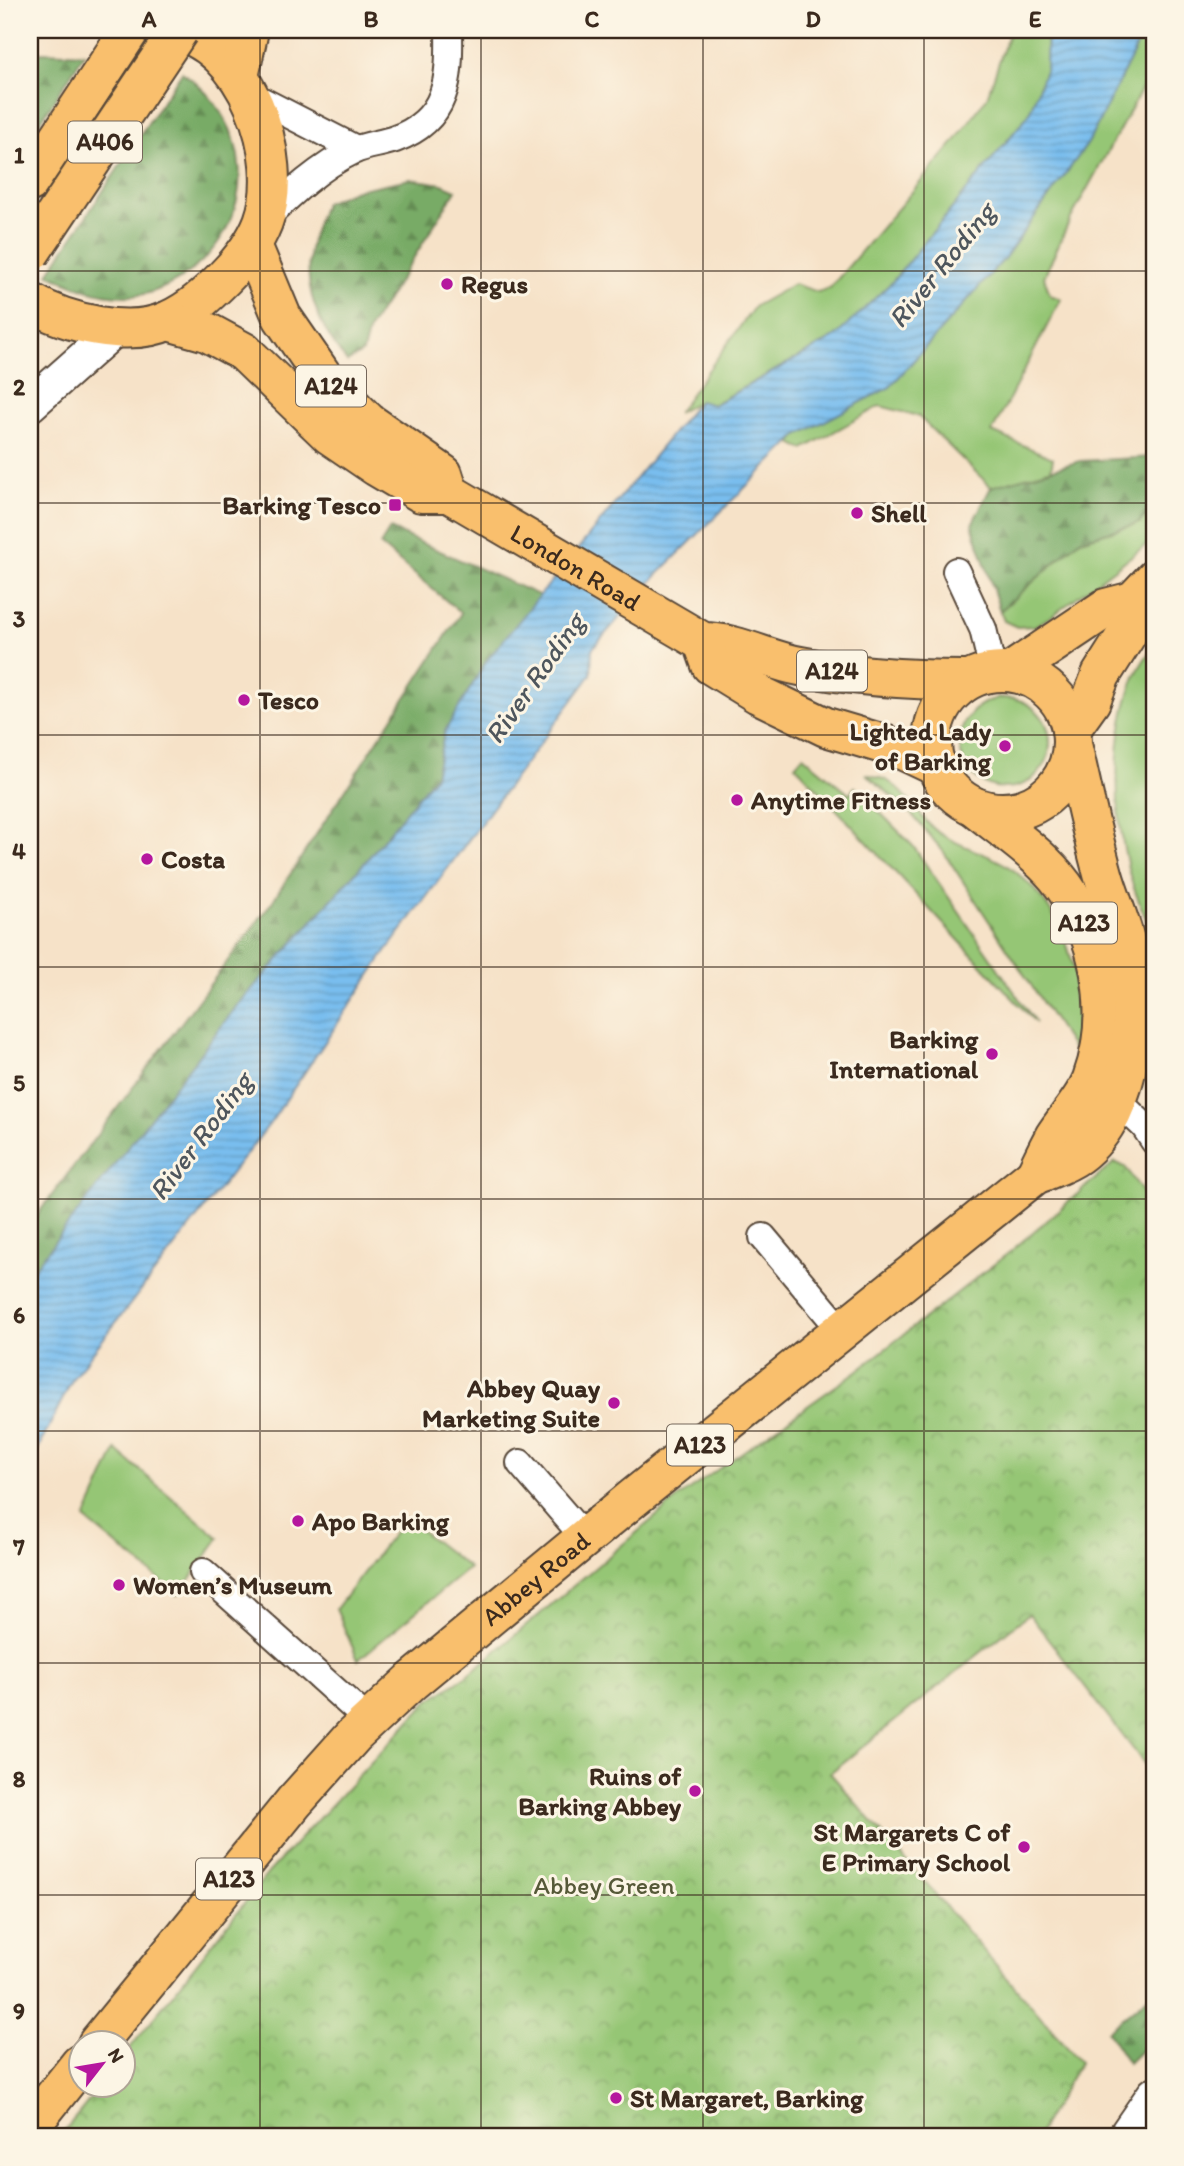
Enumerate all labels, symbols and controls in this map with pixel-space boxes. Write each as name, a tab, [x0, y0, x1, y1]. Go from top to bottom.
text: A	[141, 5, 157, 33]
text: B	[364, 5, 379, 33]
text: C	[585, 5, 600, 33]
text: D	[805, 5, 821, 33]
text: E	[1029, 5, 1042, 33]
road number: A406	[68, 122, 142, 162]
text: 1	[14, 141, 25, 169]
water label: River Roding	[880, 193, 1004, 334]
place label: Regus	[461, 268, 528, 300]
marker: Regus	[439, 276, 455, 292]
road number: A124	[296, 366, 366, 407]
text: 2	[13, 373, 26, 401]
place label: Barking Tesco	[222, 489, 381, 521]
marker: Barking Tesco	[387, 497, 403, 513]
place label: Shell	[871, 497, 927, 529]
marker: Shell	[849, 505, 865, 521]
street label: London Road	[505, 517, 647, 618]
water label: River Roding	[477, 603, 593, 750]
text: 3	[13, 605, 26, 633]
road number: A124	[797, 650, 867, 692]
place label: Tesco	[257, 684, 319, 716]
marker: Tesco	[236, 692, 252, 708]
place label: Lighted Lady of Barking	[849, 715, 992, 777]
marker: Lighted Lady of Barking	[997, 738, 1013, 754]
place label: Anytime Fitness	[750, 784, 931, 816]
marker: Anytime Fitness	[729, 792, 745, 808]
text: 4	[12, 837, 26, 865]
place label: Costa	[161, 843, 225, 875]
marker: Costa	[139, 851, 155, 867]
road number: A123	[1051, 903, 1117, 944]
place label: Barking International	[829, 1023, 979, 1085]
marker: Barking International	[984, 1046, 1000, 1062]
water label: River Roding	[141, 1062, 261, 1207]
text: 5	[13, 1069, 25, 1097]
text: 6	[13, 1301, 25, 1329]
place label: Abbey Quay Marketing Suite	[422, 1372, 601, 1434]
marker: Abbey Quay Marketing Suite	[606, 1395, 622, 1411]
road number: A123	[667, 1424, 733, 1465]
place label: Apo Barking	[311, 1505, 450, 1537]
marker: Apo Barking	[290, 1513, 306, 1529]
street label: Abbey Road	[475, 1524, 597, 1633]
text: 7	[12, 1533, 25, 1561]
place label: Women’s Museum	[133, 1569, 333, 1601]
marker: Women’s Museum	[111, 1577, 127, 1593]
place label: Ruins of Barking Abbey	[518, 1760, 682, 1822]
text: 8	[13, 1765, 26, 1793]
marker: Ruins of Barking Abbey	[687, 1783, 703, 1799]
place label: St Margarets C of E Primary School	[814, 1816, 1011, 1878]
marker: St Margarets C of E Primary School	[1016, 1839, 1032, 1855]
road number: A123	[196, 1858, 262, 1900]
park label: Abbey Green	[533, 1869, 675, 1901]
text: 9	[13, 1997, 25, 2025]
north arrow	[66, 2030, 136, 2100]
text: N	[103, 2044, 129, 2067]
place label: St Margaret, Barking	[630, 2082, 864, 2114]
marker: St Margaret, Barking	[608, 2090, 624, 2106]

